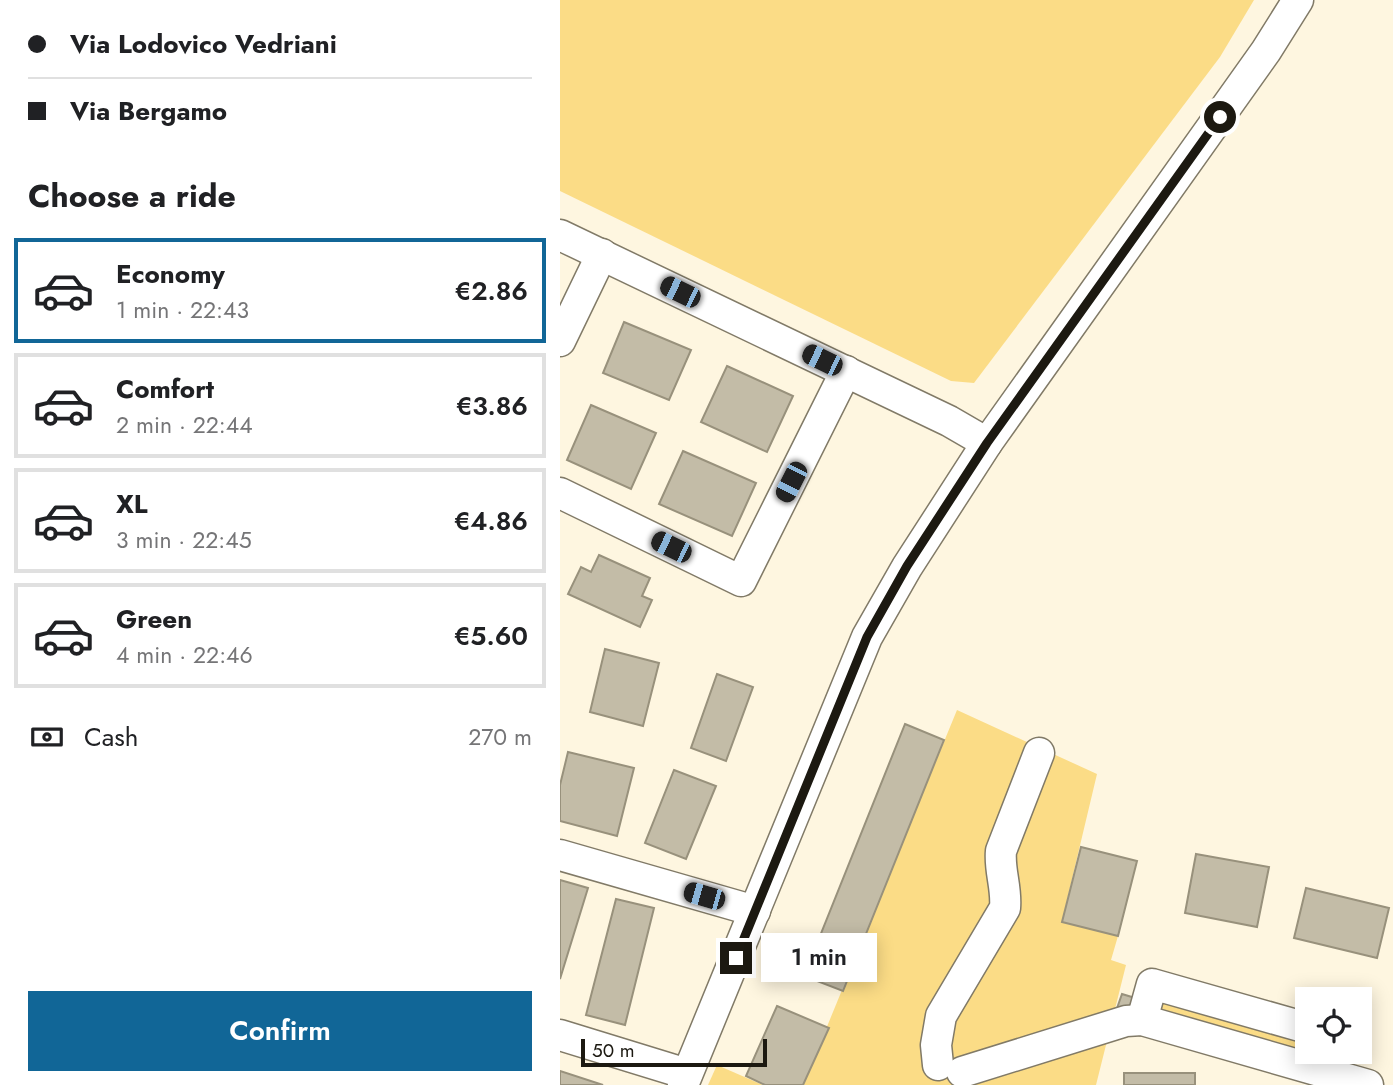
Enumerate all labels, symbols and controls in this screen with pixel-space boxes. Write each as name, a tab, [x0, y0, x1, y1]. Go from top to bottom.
text: Via Lodovico Vedriani	[70, 25, 337, 63]
text: Via Bergamo	[70, 92, 227, 130]
route start	[1204, 101, 1236, 133]
text: Choose a ride	[28, 173, 236, 219]
text: Economy	[116, 255, 225, 293]
icon: car	[32, 259, 95, 322]
text: €2.86	[455, 272, 528, 310]
car	[657, 273, 704, 311]
text: 1 min · 22:43	[116, 293, 249, 327]
car	[799, 341, 846, 379]
text: Comfort	[116, 370, 214, 408]
icon: car	[32, 374, 95, 437]
text: €3.86	[456, 387, 528, 425]
text: 2 min · 22:44	[116, 408, 253, 442]
car	[773, 459, 810, 505]
text: XL	[116, 485, 148, 523]
icon: car	[32, 489, 95, 552]
text: €4.86	[454, 502, 528, 540]
text: 3 min · 22:45	[116, 523, 252, 557]
car	[648, 528, 695, 566]
text: Green	[116, 600, 192, 638]
icon: car	[32, 604, 95, 667]
text: €5.60	[454, 617, 528, 655]
text: 4 min · 22:46	[116, 638, 253, 672]
icon: cash	[28, 718, 66, 756]
text: Cash	[84, 718, 138, 756]
text: 270 m	[468, 720, 532, 754]
car	[681, 880, 728, 912]
callout: 1 min	[760, 934, 876, 982]
text: 1 min	[791, 940, 847, 974]
route end	[720, 942, 752, 974]
map controls	[1295, 987, 1372, 1064]
button: locate	[1295, 987, 1372, 1064]
button: Confirm	[28, 991, 532, 1071]
scale bar	[581, 1036, 766, 1068]
text: 50 m	[592, 1037, 635, 1064]

